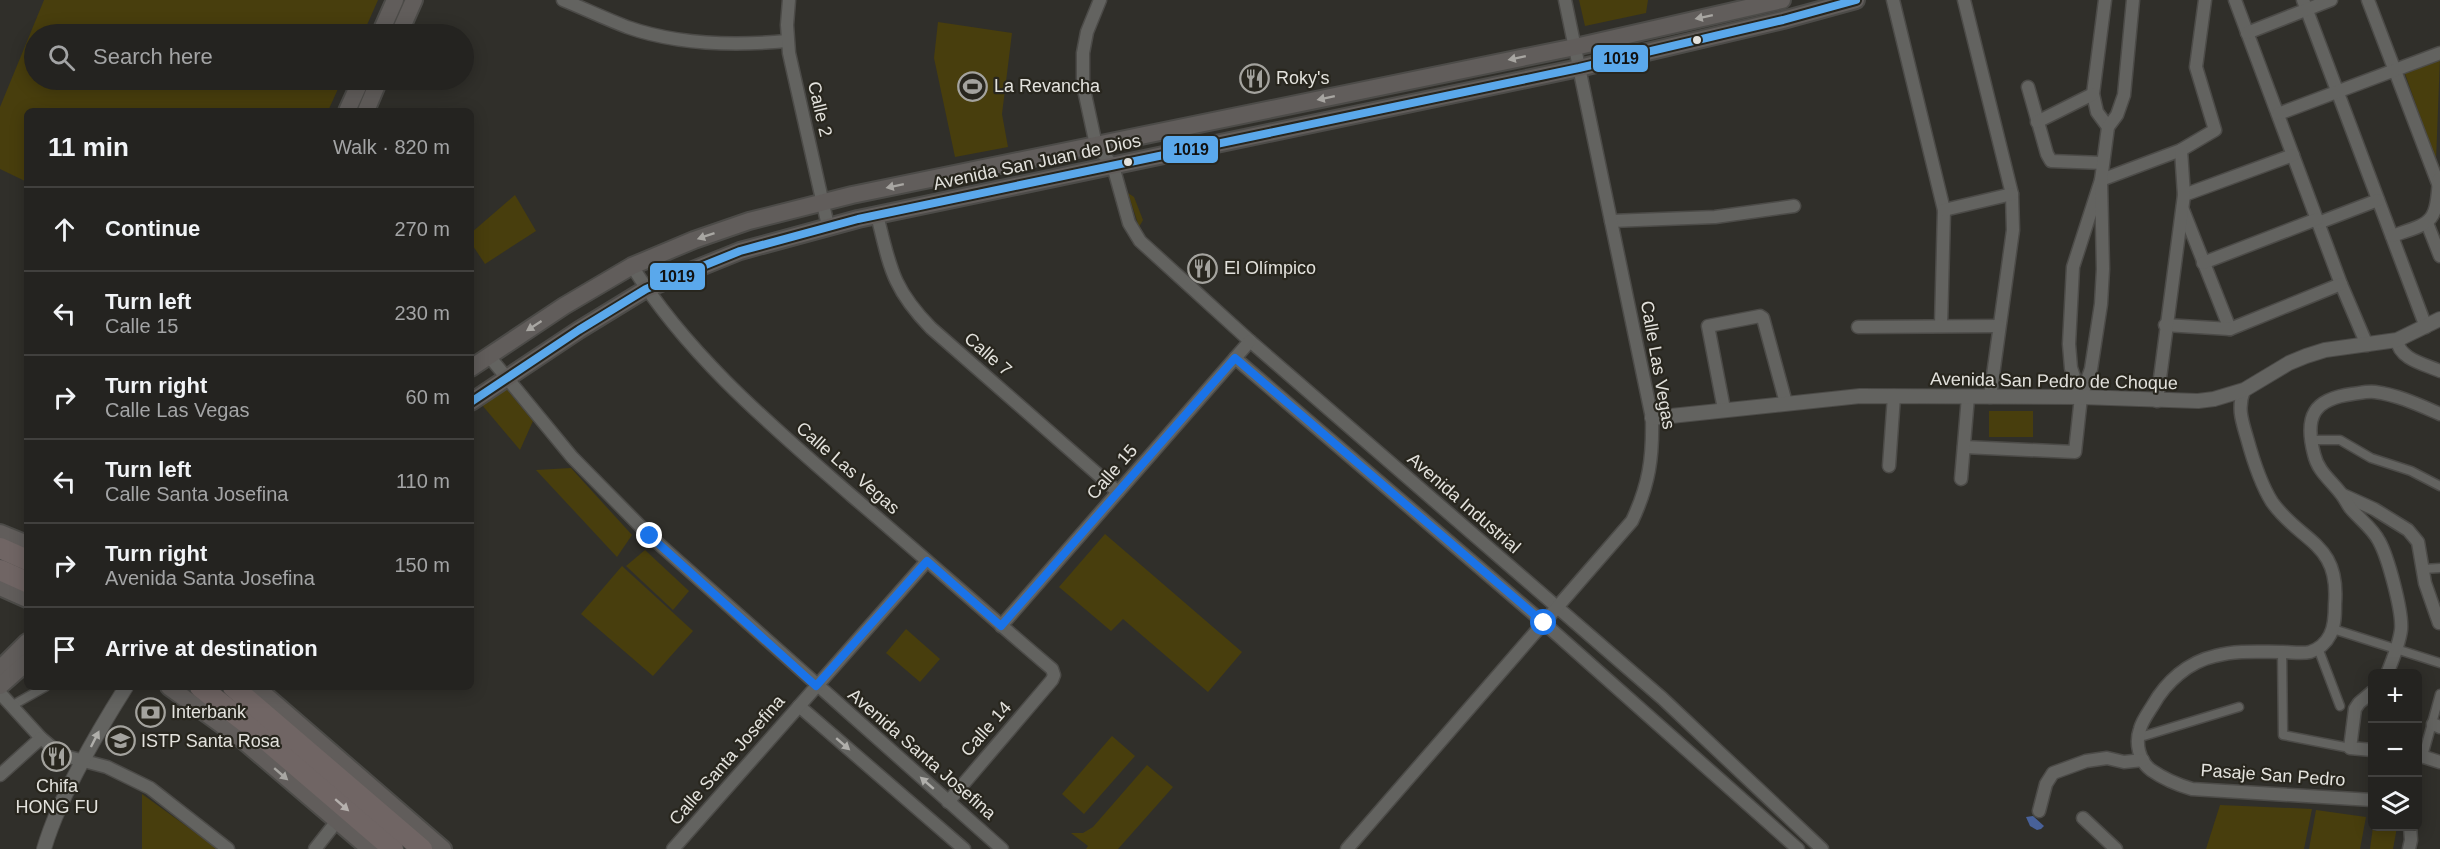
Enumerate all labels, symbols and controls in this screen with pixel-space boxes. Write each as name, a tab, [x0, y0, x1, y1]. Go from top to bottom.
one-way arrow	[1694, 13, 1713, 22]
search box	[24, 24, 474, 90]
unlabelled marker	[1691, 34, 1703, 46]
icon: search	[45, 41, 78, 74]
text: Search here	[93, 44, 213, 69]
line badge: 1019	[1592, 44, 1649, 73]
text: 1019	[1603, 50, 1639, 67]
one-way arrow	[1508, 54, 1527, 63]
restaurant icon: Roky's	[1239, 62, 1271, 94]
place label: Roky's	[1276, 68, 1329, 88]
sports icon: La Revancha	[957, 70, 989, 102]
place label: La Revancha	[994, 76, 1101, 96]
street label: Calle 2	[804, 79, 836, 139]
one-way arrow	[1317, 94, 1336, 103]
street label: Avenida San Juan de Dios	[931, 130, 1143, 194]
text: 11 min	[48, 132, 129, 162]
line badge: 1019	[1162, 135, 1219, 164]
text: Walk · 820 m	[333, 136, 450, 158]
text: 1019	[1173, 141, 1209, 158]
unlabelled marker	[1122, 156, 1134, 168]
one-way arrow	[885, 182, 904, 192]
icon: ahead	[48, 213, 81, 246]
text: Continue	[105, 216, 200, 241]
text: 270 m	[394, 218, 450, 240]
one-way arrow	[697, 231, 715, 241]
restaurant icon: El Olímpico	[1187, 252, 1219, 284]
place label: El Olímpico	[1224, 258, 1316, 278]
line badge: 1019	[649, 262, 706, 291]
text: 1019	[659, 268, 695, 285]
text: Turn left	[105, 289, 191, 314]
icon: left	[48, 297, 81, 330]
street label: Calle Las Vegas	[1637, 299, 1679, 431]
text: 230 m	[394, 302, 450, 324]
text: Calle 15	[105, 315, 178, 337]
one-way arrow	[526, 320, 542, 331]
street label: Calle 7	[960, 328, 1016, 380]
street label: Avenida San Pedro de Choque	[1930, 369, 2178, 393]
text: Turn right	[105, 373, 207, 398]
icon: right	[48, 381, 81, 414]
text: 60 m	[406, 386, 450, 408]
text: Calle Las Vegas	[105, 399, 250, 421]
street label: Calle Las Vegas	[792, 418, 904, 518]
street label: Calle 15	[1083, 441, 1141, 503]
street label: Avenida Industrial	[1404, 449, 1524, 557]
text: Turn left	[105, 457, 191, 482]
icon: left	[48, 465, 81, 498]
text: 110 m	[396, 470, 450, 492]
text: Calle Santa Josefina	[105, 483, 288, 505]
route end	[636, 522, 662, 548]
text: Turn right	[105, 541, 207, 566]
icon: right	[48, 549, 81, 582]
text: 150 m	[394, 554, 450, 576]
text: Avenida Santa Josefina	[105, 567, 315, 589]
route start	[1530, 609, 1556, 635]
icon: arrive	[48, 633, 81, 666]
text: Arrive at destination	[105, 636, 318, 661]
map controls	[2368, 669, 2422, 831]
button: +	[2368, 669, 2422, 723]
street label: Avenida Santa Josefina	[844, 685, 1001, 824]
street label: Calle Santa Josefina	[665, 690, 789, 829]
bank icon: Interbank	[134, 696, 166, 728]
street label: Calle 14	[957, 698, 1015, 760]
place label: Interbank	[171, 702, 247, 722]
button: −	[2368, 723, 2422, 777]
school or university icon: ISTP Santa Rosa	[104, 725, 136, 757]
one-way arrow	[90, 730, 100, 747]
place label: ISTP Santa Rosa	[141, 731, 281, 751]
one-way arrow	[835, 737, 850, 750]
restaurant icon: Chifa HONG FU	[41, 741, 73, 773]
street label: Pasaje San Pedro	[2200, 760, 2346, 790]
one-way arrow	[273, 767, 288, 780]
place label: Chifa HONG FU	[16, 776, 99, 817]
one-way arrow	[920, 777, 935, 790]
button: layers	[2368, 777, 2422, 831]
one-way arrow	[334, 798, 349, 811]

